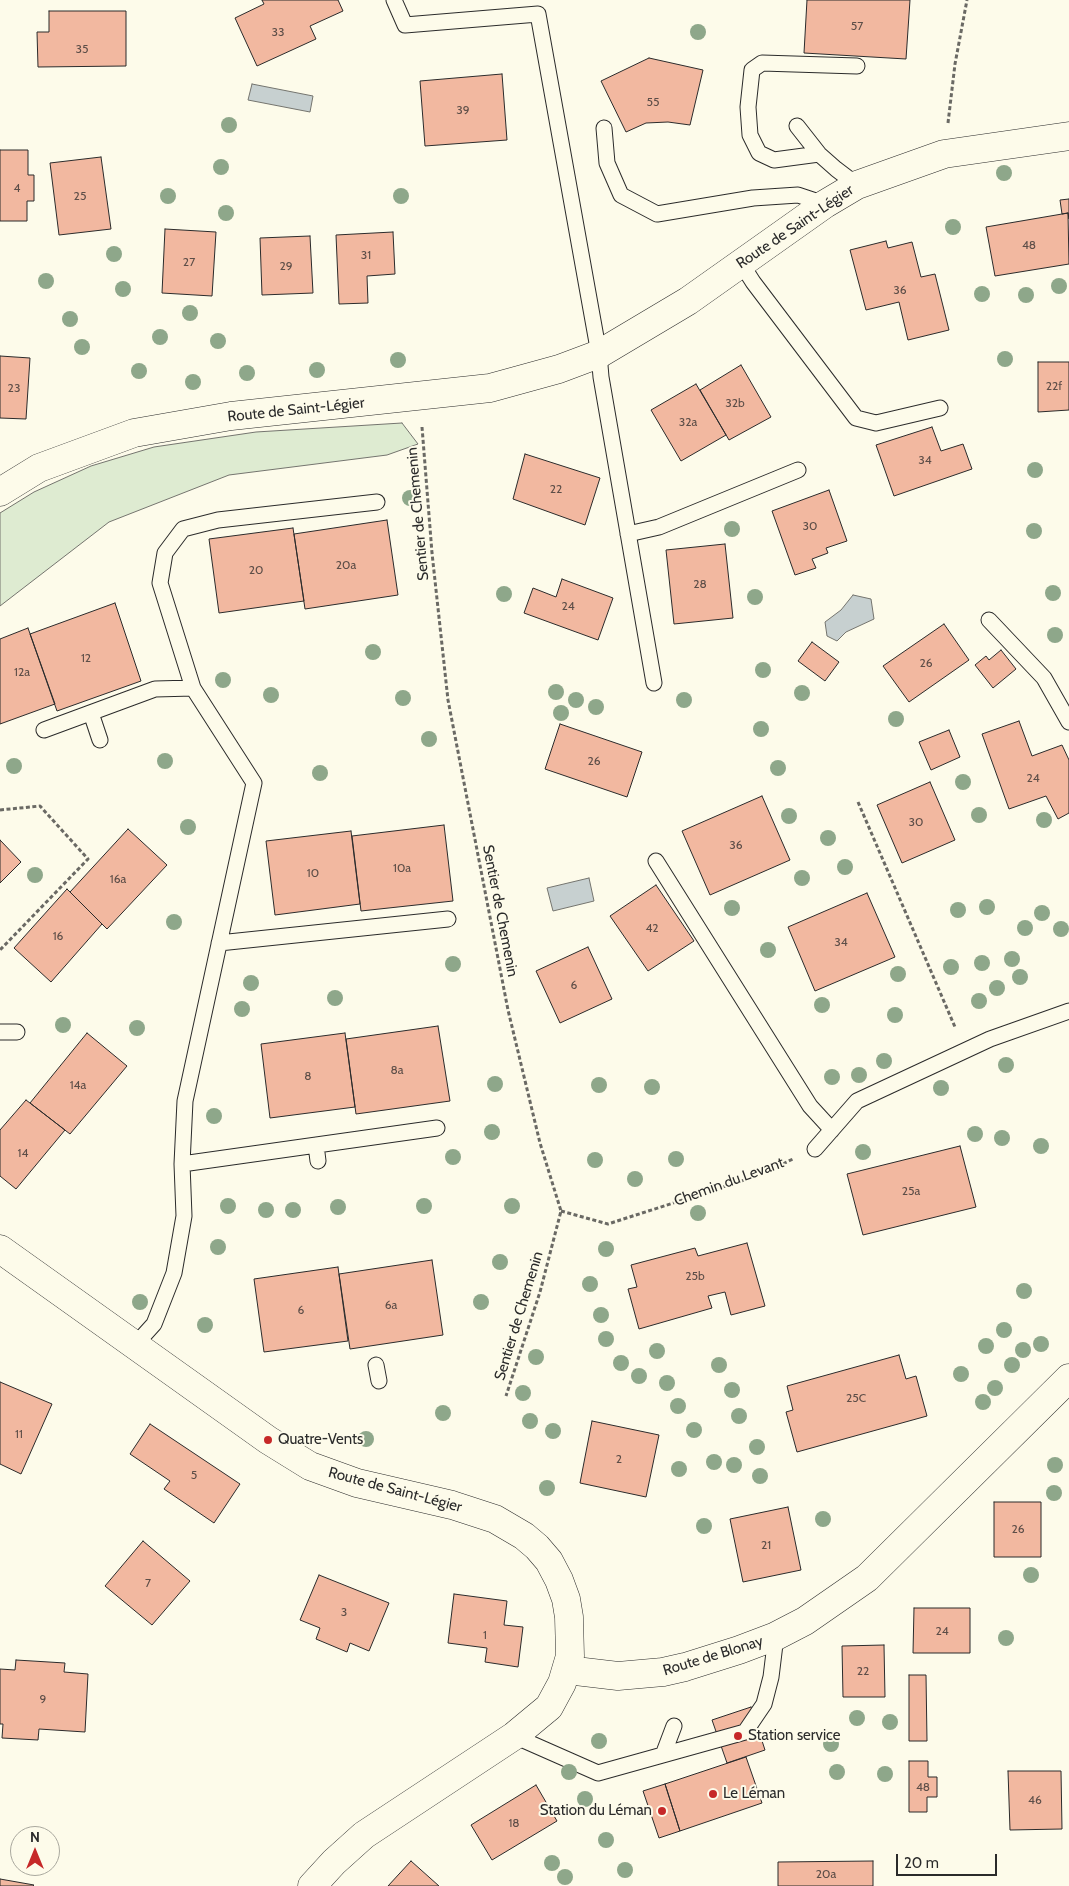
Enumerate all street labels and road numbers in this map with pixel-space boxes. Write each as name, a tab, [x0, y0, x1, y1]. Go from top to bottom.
street label: Route de Saint-Légier	[733, 181, 857, 273]
street label: Route de Saint-Légier	[227, 394, 365, 426]
street label: Sentier de Chemenin	[403, 446, 433, 582]
street label: Sentier de Chemenin	[478, 844, 522, 978]
street label: Chemin du Levant	[672, 1154, 786, 1210]
street label: Sentier de Chemenin	[491, 1249, 547, 1383]
street label: Route de Saint-Légier	[326, 1464, 464, 1516]
street label: Route de Blonay	[661, 1632, 765, 1680]

